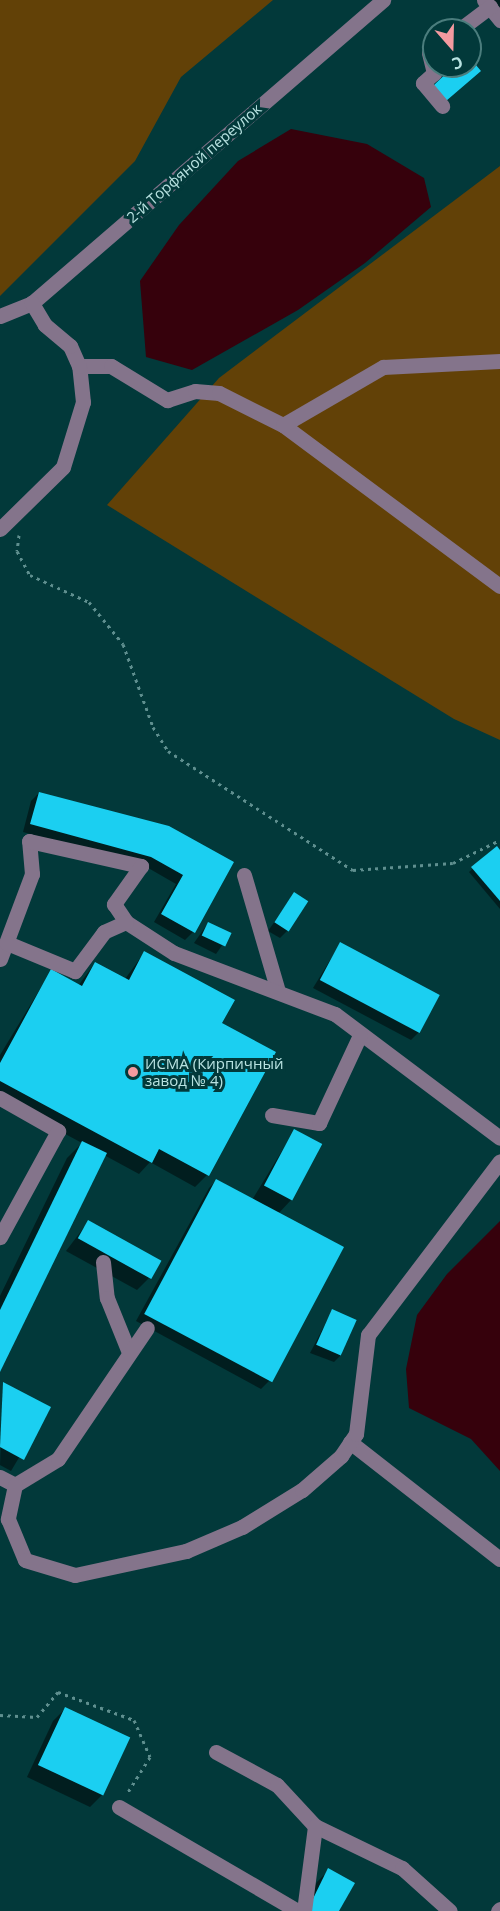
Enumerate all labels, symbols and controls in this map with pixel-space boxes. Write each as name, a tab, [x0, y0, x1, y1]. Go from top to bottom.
north arrow	[422, 18, 482, 78]
text: С	[449, 51, 466, 75]
street label: 2-й Торфяной переулок	[123, 100, 265, 226]
place label: ИСМА (Кирпичный завод № 4)	[145, 1054, 283, 1089]
marker: ИСМА (Кирпичный завод № 4)	[126, 1065, 140, 1079]

